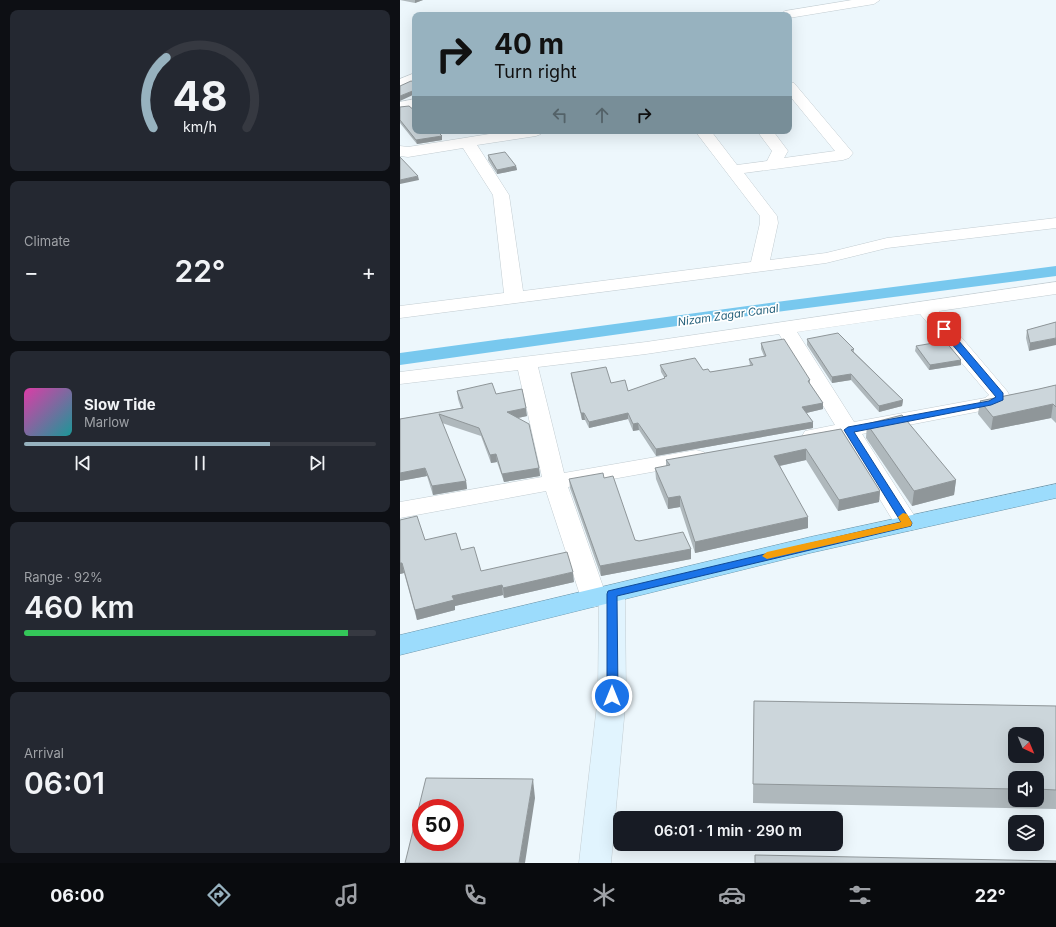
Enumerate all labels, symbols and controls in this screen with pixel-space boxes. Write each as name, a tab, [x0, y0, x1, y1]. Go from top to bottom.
text: 40 m	[494, 27, 564, 61]
icon: right	[428, 28, 480, 80]
text: Turn right	[494, 61, 577, 82]
text: 48	[172, 71, 228, 121]
icon: left	[549, 104, 571, 126]
icon: ahead	[591, 104, 613, 126]
icon: right	[633, 104, 655, 126]
text: km/h	[183, 118, 217, 135]
text: Climate	[24, 233, 70, 249]
text: 22°	[174, 253, 226, 289]
text: −	[24, 259, 39, 285]
text: +	[361, 259, 376, 285]
water label: Nizam Zagar Canal	[677, 301, 780, 329]
pin	[927, 312, 961, 346]
icon: arrive	[933, 318, 955, 340]
text: Slow Tide	[84, 395, 156, 414]
text: Marlow	[84, 414, 130, 430]
icon: previous	[72, 452, 94, 474]
icon: pause	[189, 452, 211, 474]
icon: next	[306, 452, 328, 474]
text: Range · 92%	[24, 569, 103, 585]
text: 460 km	[24, 589, 135, 625]
position arrow	[591, 675, 633, 717]
north arrow	[1008, 727, 1044, 763]
map controls	[1008, 727, 1044, 851]
text: Arrival	[24, 745, 64, 761]
text: 06:01	[24, 765, 105, 801]
button: sound	[1008, 771, 1044, 807]
speed limit sign: 50	[412, 799, 464, 851]
button: layers	[1008, 815, 1044, 851]
text: 06:01 · 1 min · 290 m	[654, 821, 802, 840]
icon: directions	[205, 881, 233, 909]
icon: music	[333, 881, 361, 909]
icon: phone	[461, 881, 489, 909]
icon: climate	[590, 881, 618, 909]
icon: car	[718, 881, 746, 909]
icon: filters	[846, 881, 874, 909]
text: 06:00	[50, 885, 104, 906]
text: 22°	[975, 885, 1006, 906]

